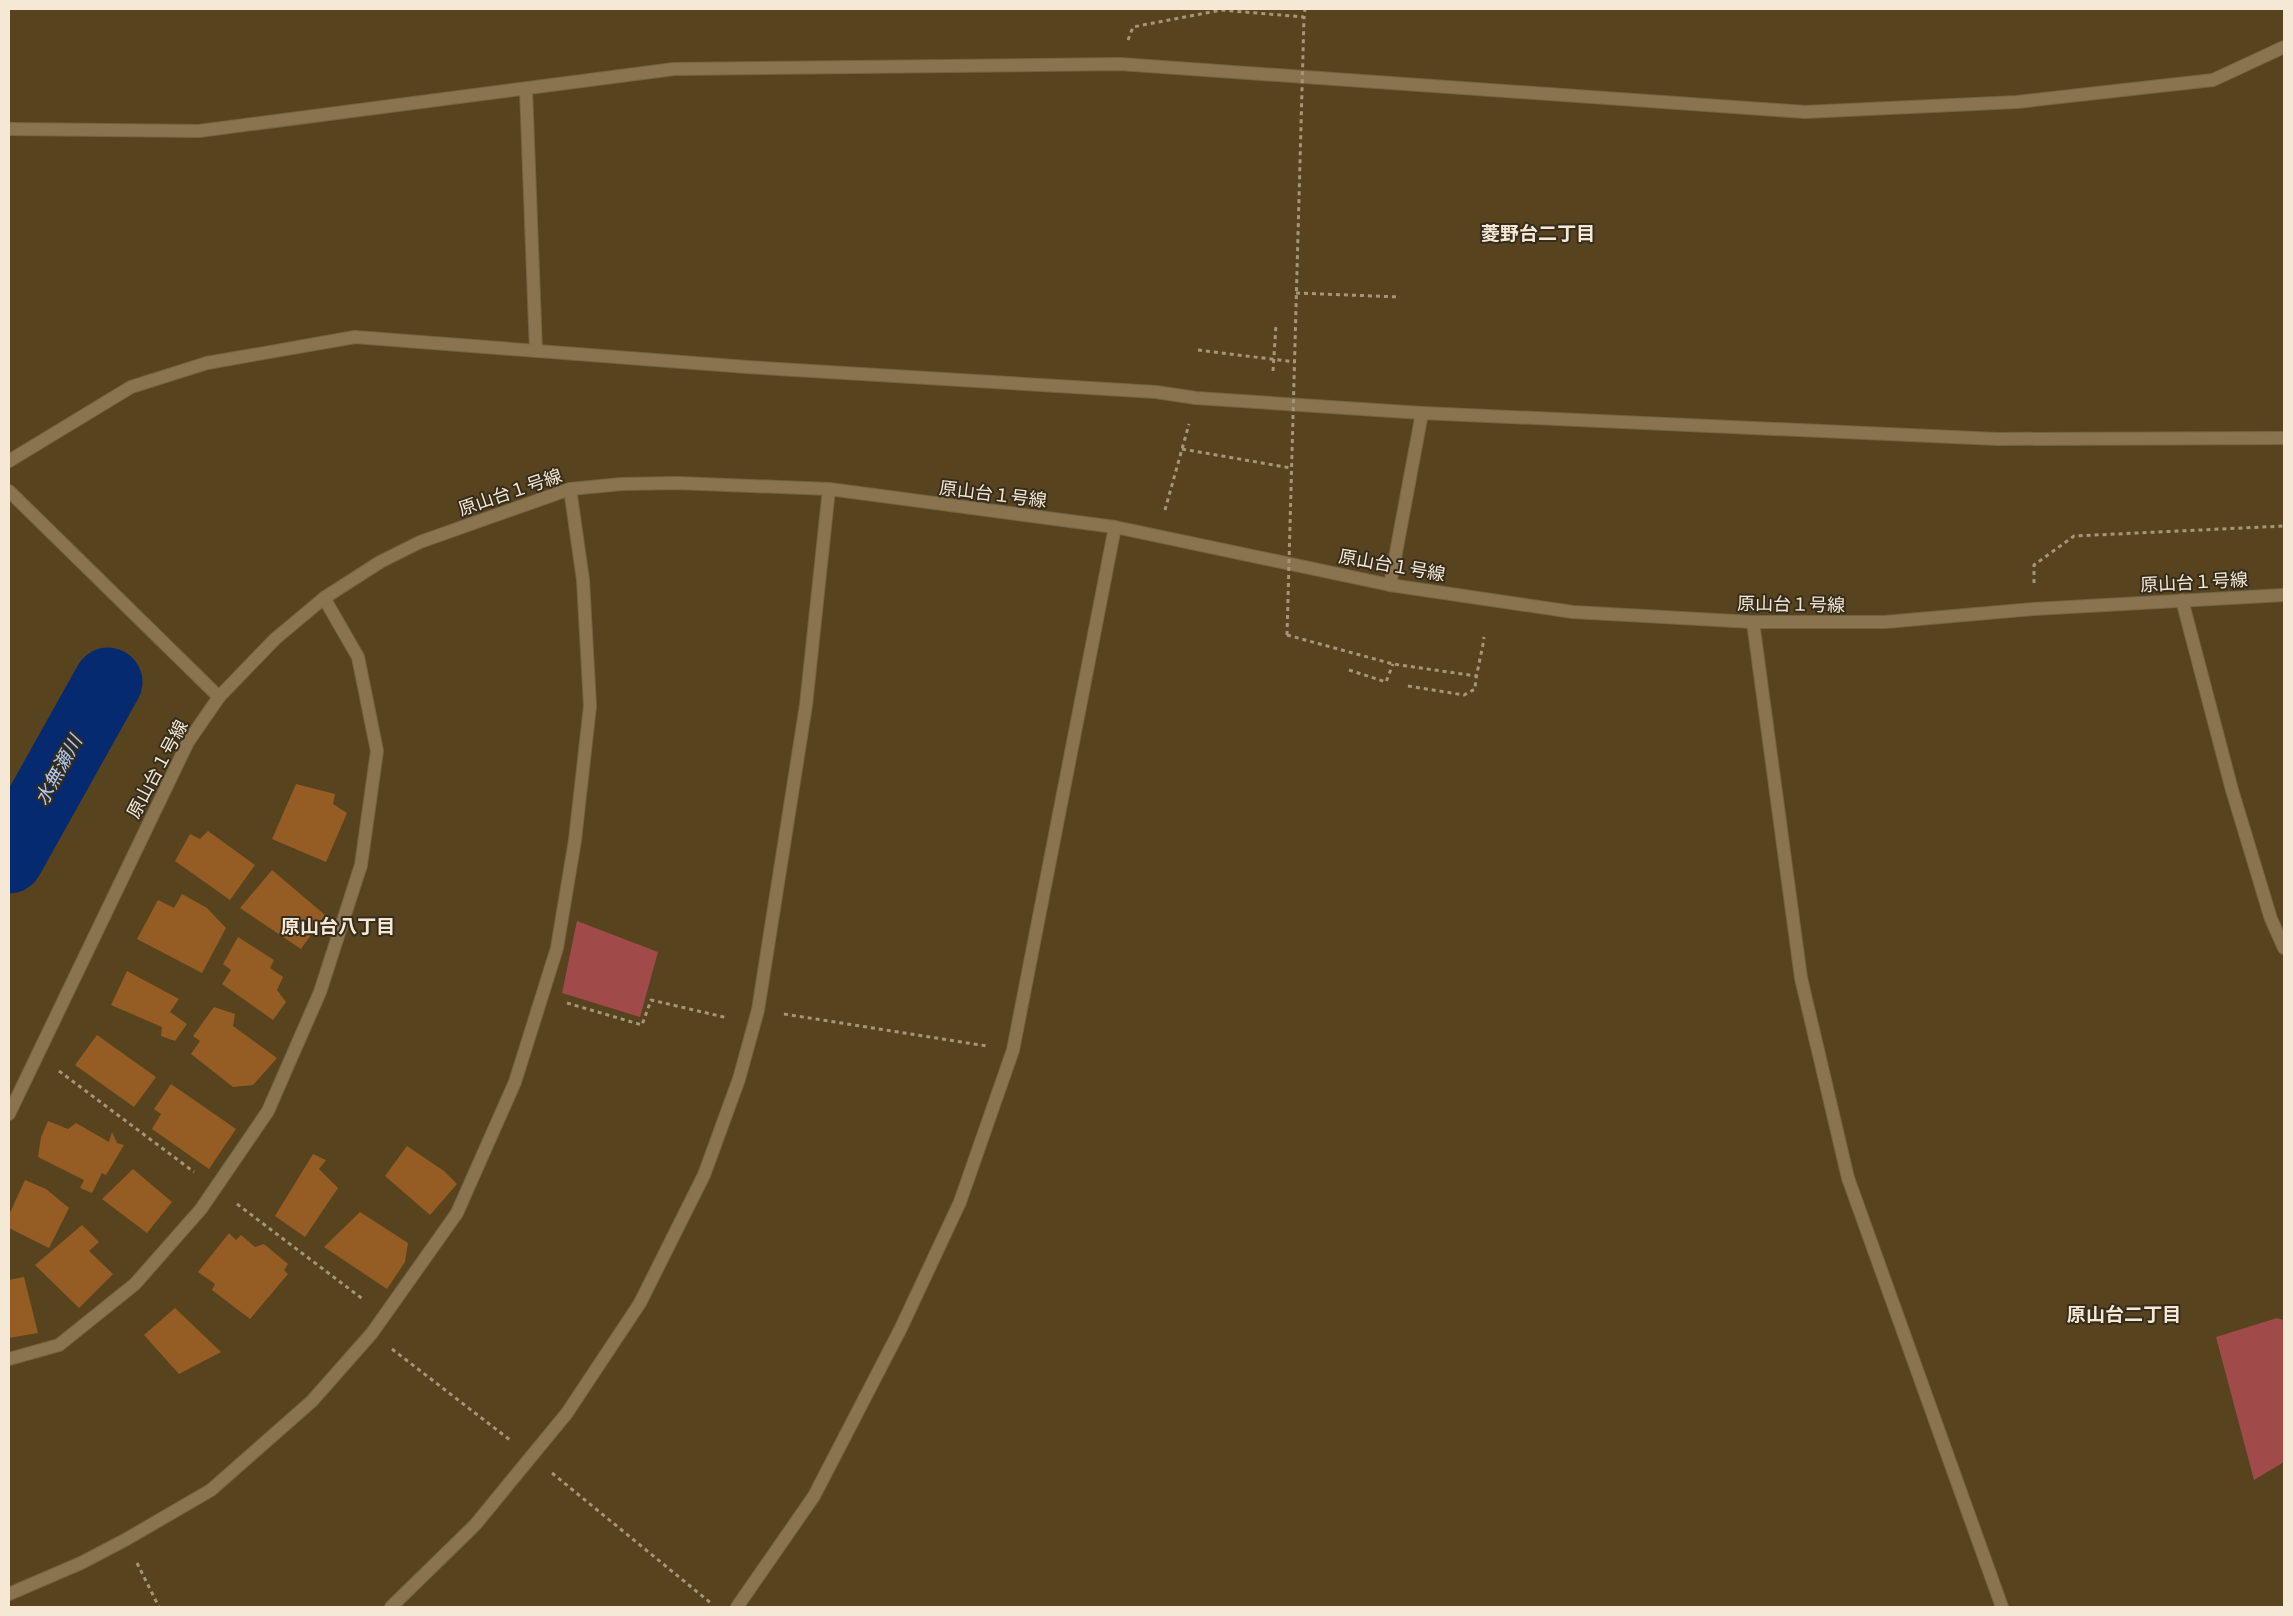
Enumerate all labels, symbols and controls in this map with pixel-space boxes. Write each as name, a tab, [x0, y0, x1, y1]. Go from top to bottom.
district label: 菱野台二丁目	[1481, 221, 1595, 245]
street label: 原山台１号線	[455, 464, 565, 520]
street label: 原山台１号線	[938, 476, 1048, 512]
street label: 原山台１号線	[1337, 544, 1447, 586]
street label: 原山台１号線	[2139, 568, 2249, 596]
street label: 原山台１号線	[1737, 592, 1845, 616]
street label: 原山台１号線	[121, 716, 193, 822]
water label: 水無瀬川	[29, 729, 88, 809]
district label: 原山台八丁目	[281, 914, 395, 938]
district label: 原山台二丁目	[2067, 1302, 2181, 1326]

